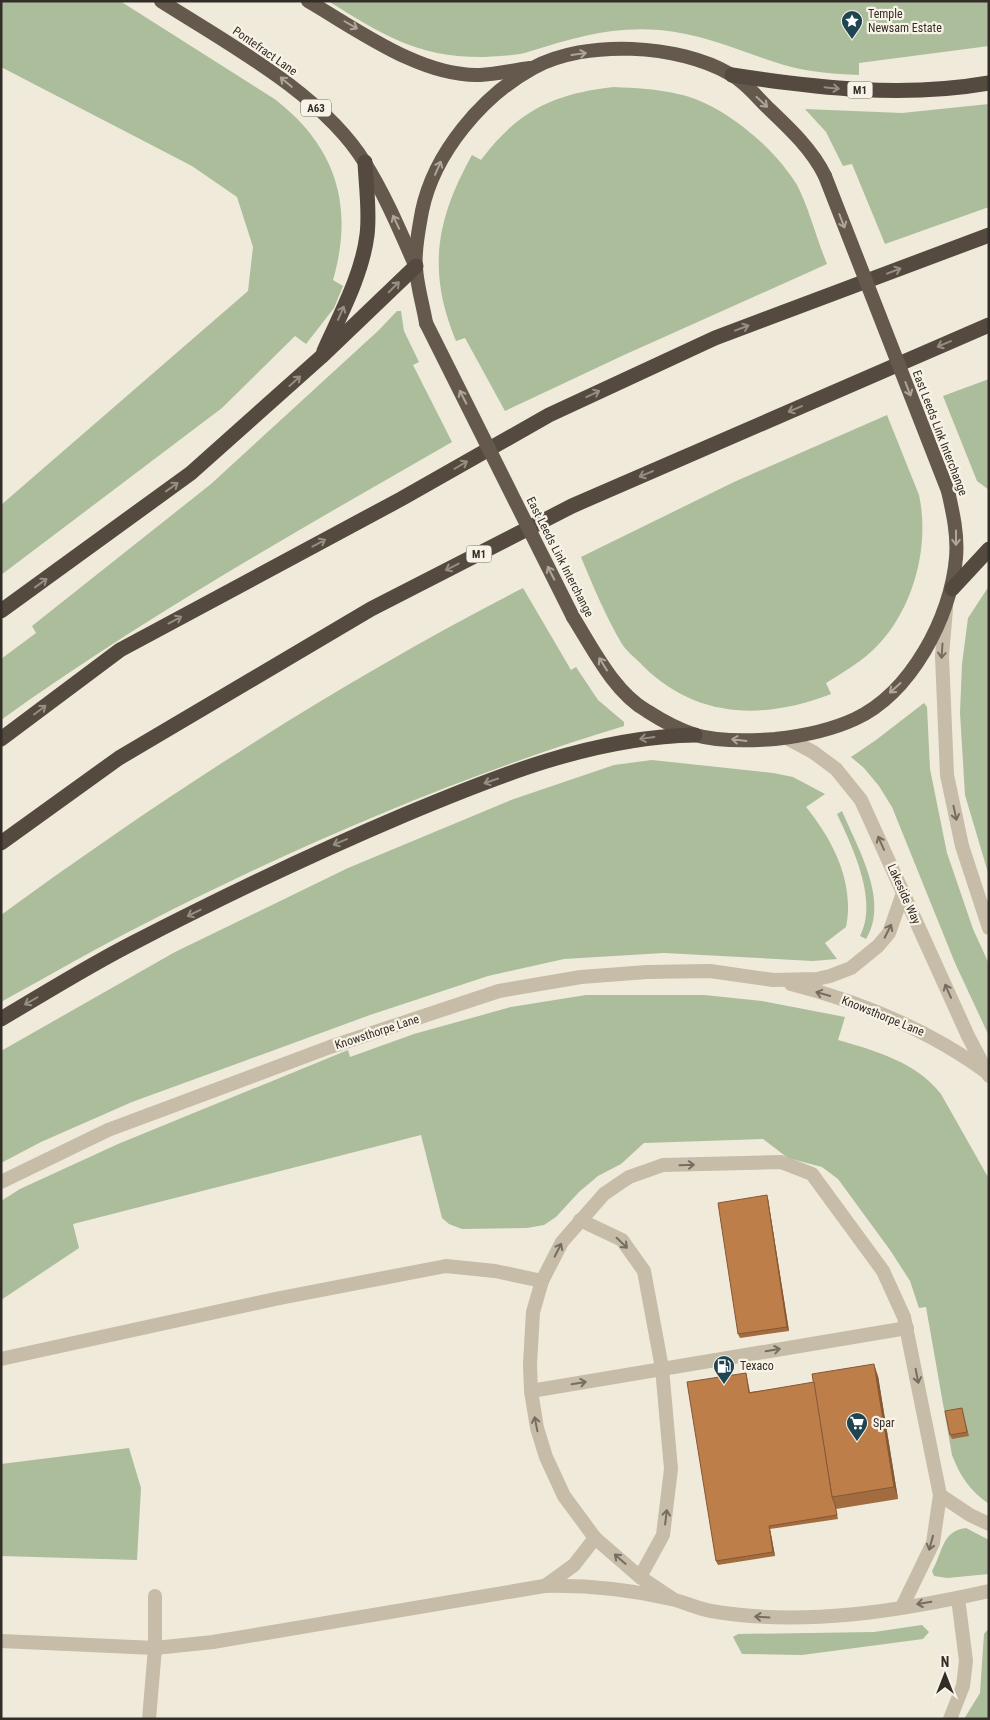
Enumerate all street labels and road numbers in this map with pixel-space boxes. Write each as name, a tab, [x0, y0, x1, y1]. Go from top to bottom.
street label: Pontefract Lane	[230, 24, 300, 79]
road number: M1	[848, 82, 872, 98]
road number: A63	[301, 100, 331, 116]
street label: East Leeds Link Interchange	[910, 368, 971, 498]
street label: East Leeds Link Interchange	[524, 495, 597, 620]
road number: M1	[466, 546, 492, 562]
street label: Lakeside Way	[884, 862, 924, 926]
street label: Knowsthorpe Lane	[840, 993, 927, 1039]
street label: Knowsthorpe Lane	[333, 1012, 421, 1052]

